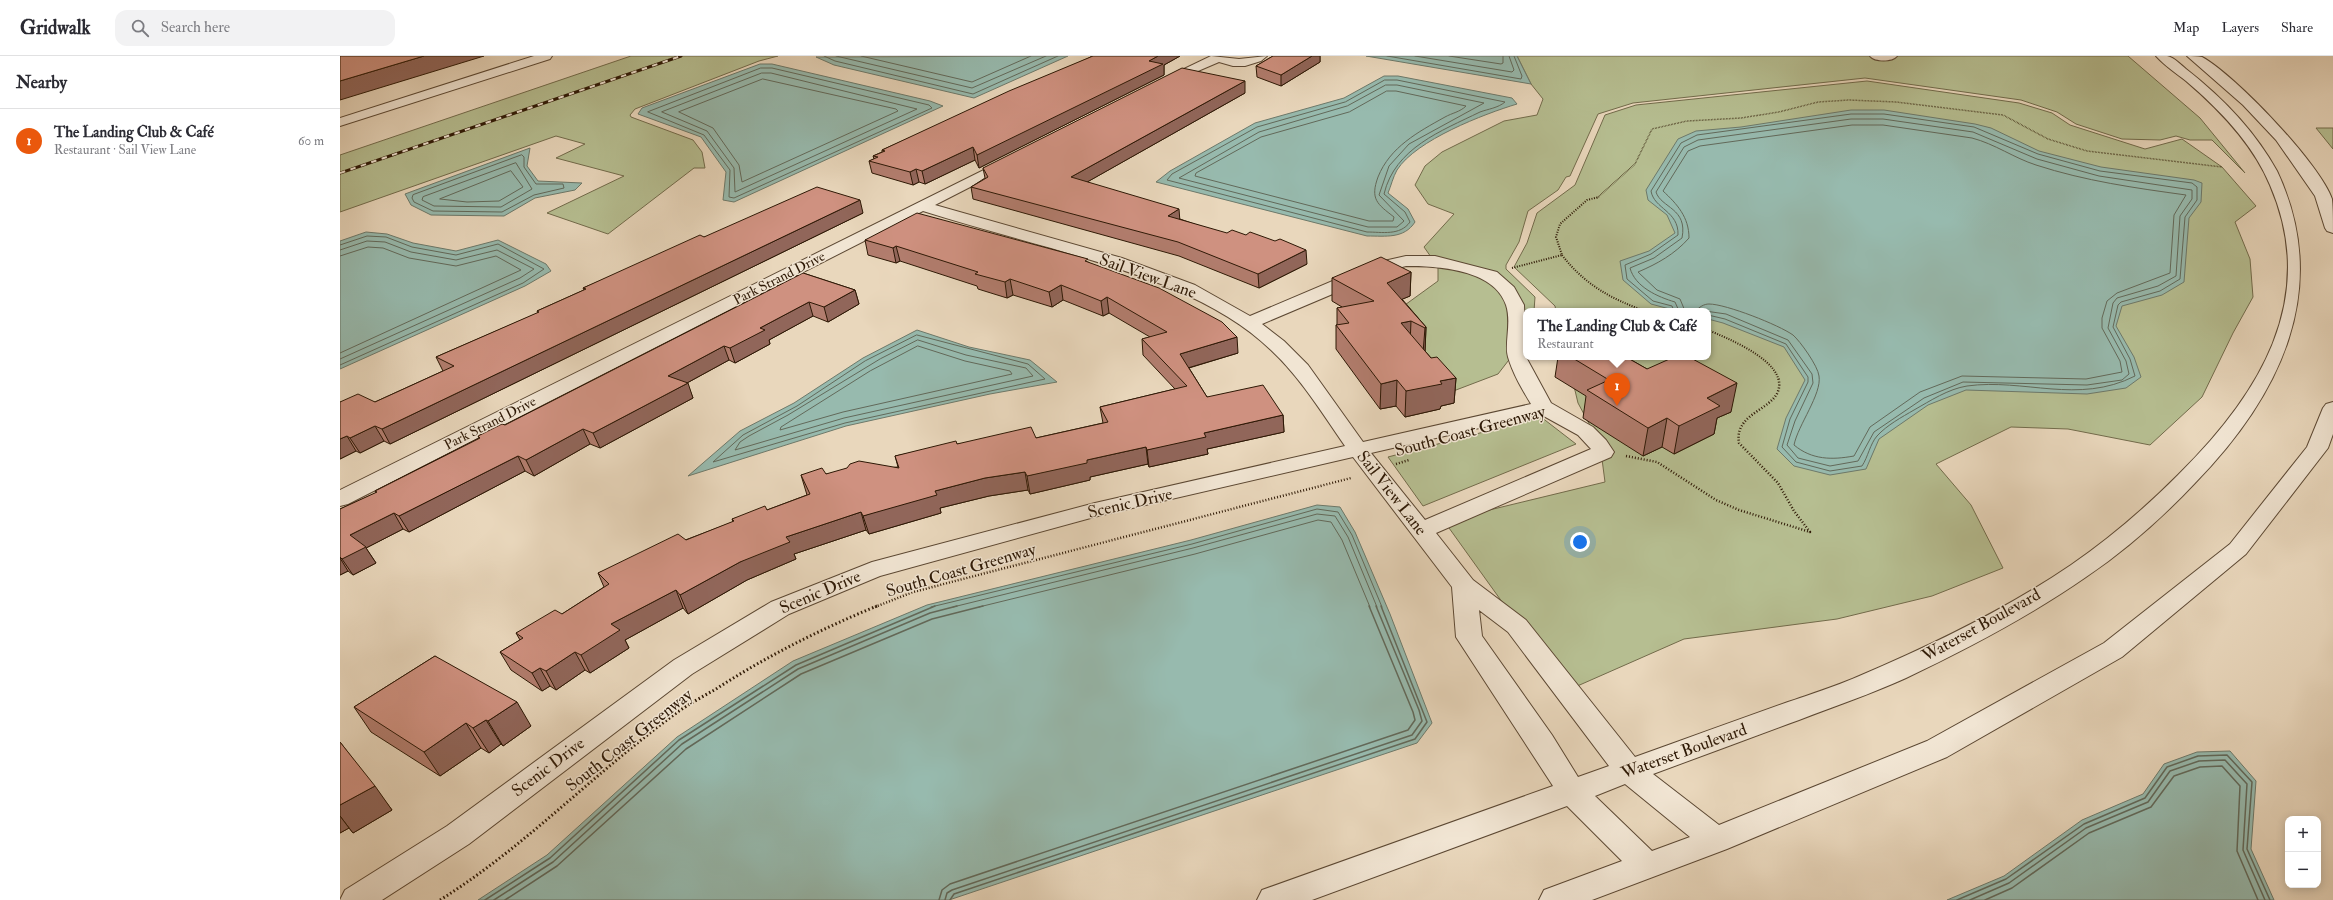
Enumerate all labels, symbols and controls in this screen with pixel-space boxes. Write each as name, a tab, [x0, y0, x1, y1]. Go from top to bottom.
search box	[115, 10, 395, 46]
text: Gridwalk	[20, 16, 91, 40]
icon: search	[129, 17, 151, 39]
text: Search here	[161, 18, 230, 37]
text: Map	[2173, 19, 2199, 36]
text: Layers	[2221, 19, 2259, 36]
text: Share	[2281, 19, 2313, 36]
text: Nearby	[16, 72, 67, 93]
text: The Landing Club & Café	[54, 123, 214, 142]
text: 1	[27, 133, 31, 149]
text: 60 m	[298, 133, 324, 149]
text: Restaurant · Sail View Lane	[54, 142, 196, 158]
street label: Park Strand Drive	[730, 247, 828, 308]
street label: Sail View Lane	[1097, 249, 1199, 303]
popup	[1523, 308, 1711, 360]
text: The Landing Club & Café	[1537, 317, 1697, 336]
text: Restaurant	[1537, 336, 1594, 352]
pin: 1	[1604, 373, 1630, 406]
street label: Park Strand Drive	[441, 392, 539, 453]
street label: South Coast Greenway	[1392, 401, 1548, 462]
street label: Sail View Lane	[1352, 446, 1432, 540]
street label: Scenic Drive	[1086, 483, 1174, 523]
your location	[1570, 532, 1590, 552]
street label: South Coast Greenway	[884, 538, 1039, 602]
street label: Scenic Drive	[776, 566, 864, 618]
street label: Waterset Boulevard	[1917, 583, 2044, 667]
street label: South Coast Greenway	[561, 684, 698, 797]
street label: Waterset Boulevard	[1617, 718, 1750, 784]
street label: Scenic Drive	[507, 733, 589, 801]
map controls	[2285, 816, 2321, 888]
button: +	[2285, 816, 2321, 852]
button: −	[2285, 852, 2321, 888]

